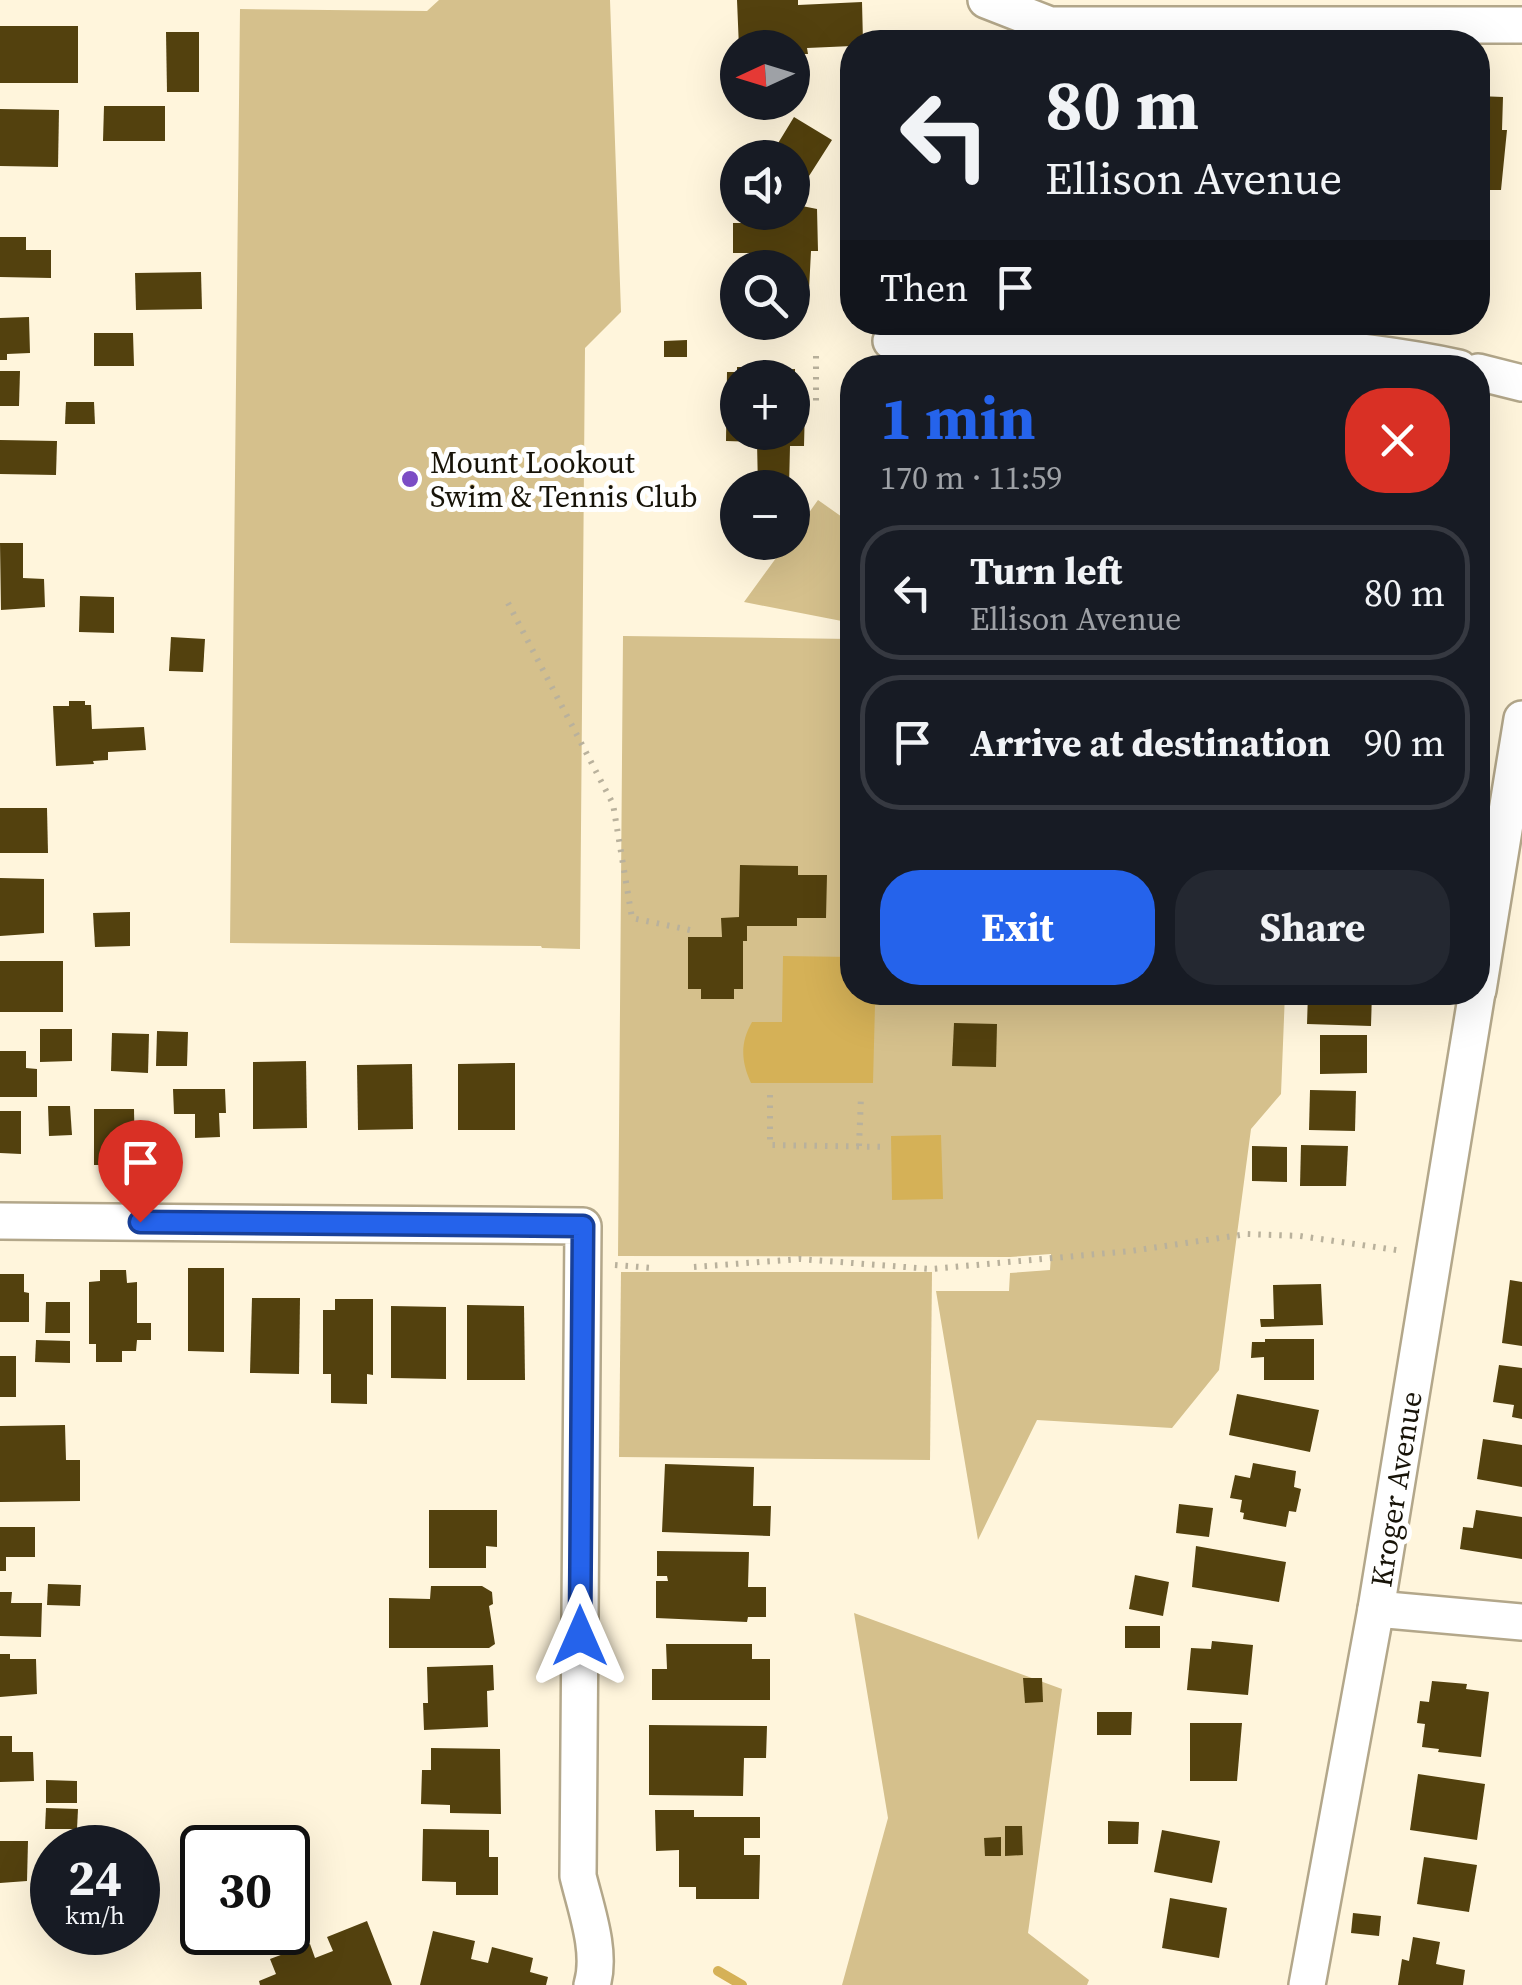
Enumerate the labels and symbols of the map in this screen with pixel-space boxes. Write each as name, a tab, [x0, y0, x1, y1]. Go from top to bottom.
north arrow	[720, 30, 810, 120]
place label: Mount Lookout Swim & Tennis Club	[430, 442, 698, 517]
marker: Mount Lookout Swim & Tennis Club	[399, 468, 421, 490]
pin	[98, 1120, 183, 1223]
street label: Kroger Avenue	[1360, 1388, 1432, 1590]
position arrow	[528, 1584, 632, 1688]
speed limit sign: 30	[180, 1825, 310, 1955]

